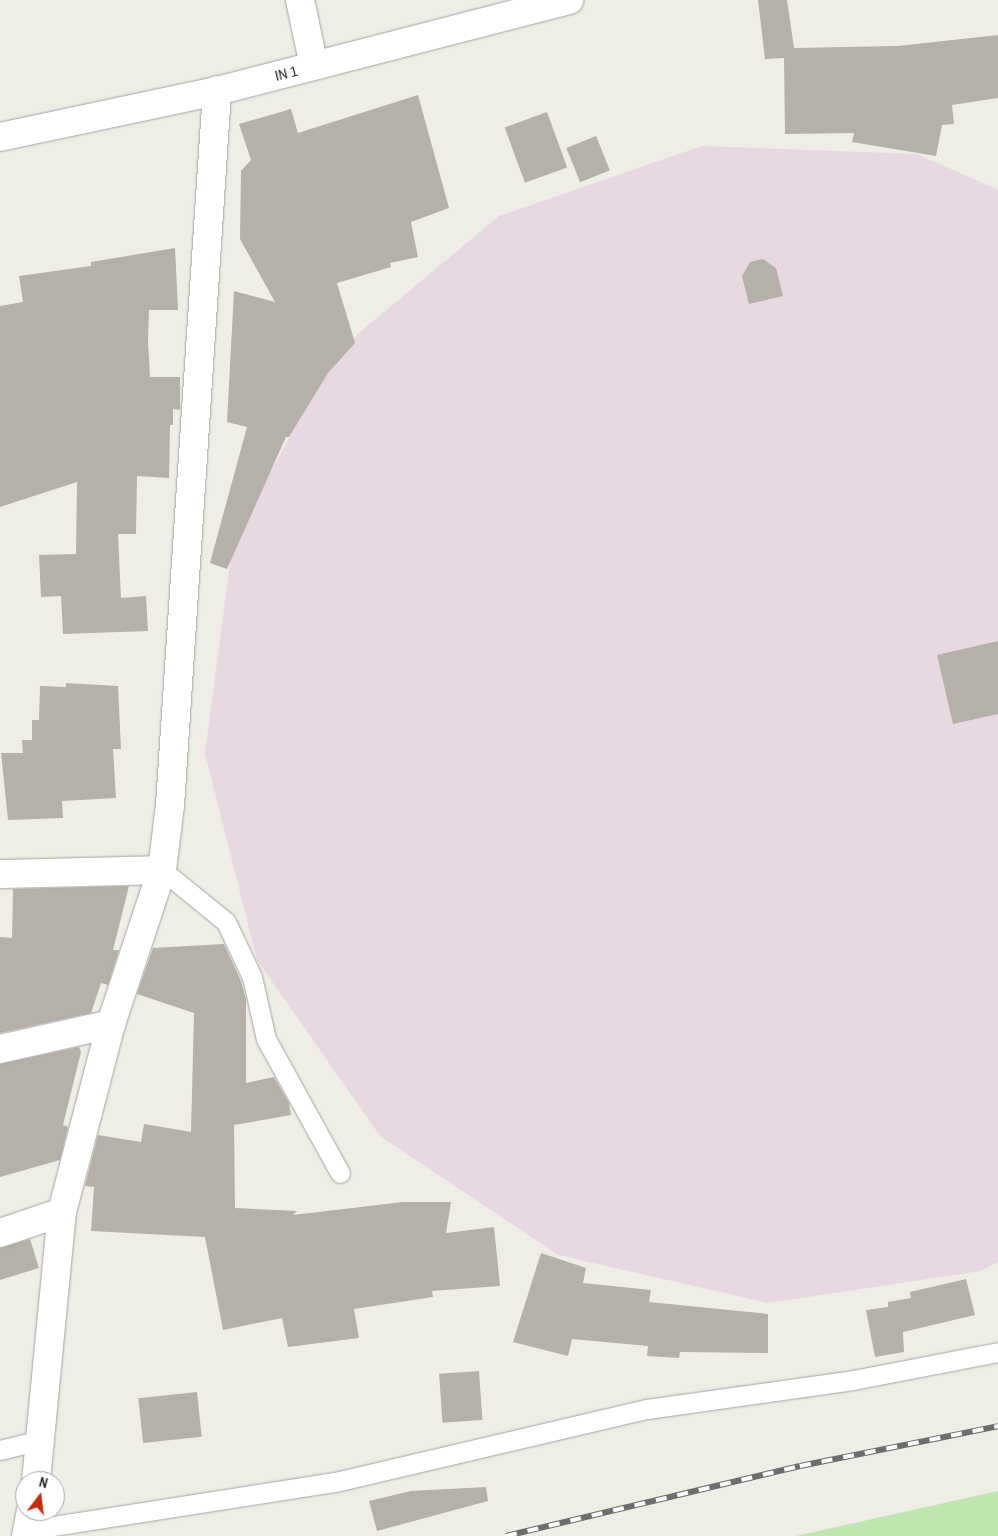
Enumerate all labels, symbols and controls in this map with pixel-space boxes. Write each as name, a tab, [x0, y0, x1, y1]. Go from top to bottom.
street label: IN 1	[273, 62, 299, 84]
north arrow	[15, 1471, 65, 1521]
text: N	[37, 1473, 50, 1492]

